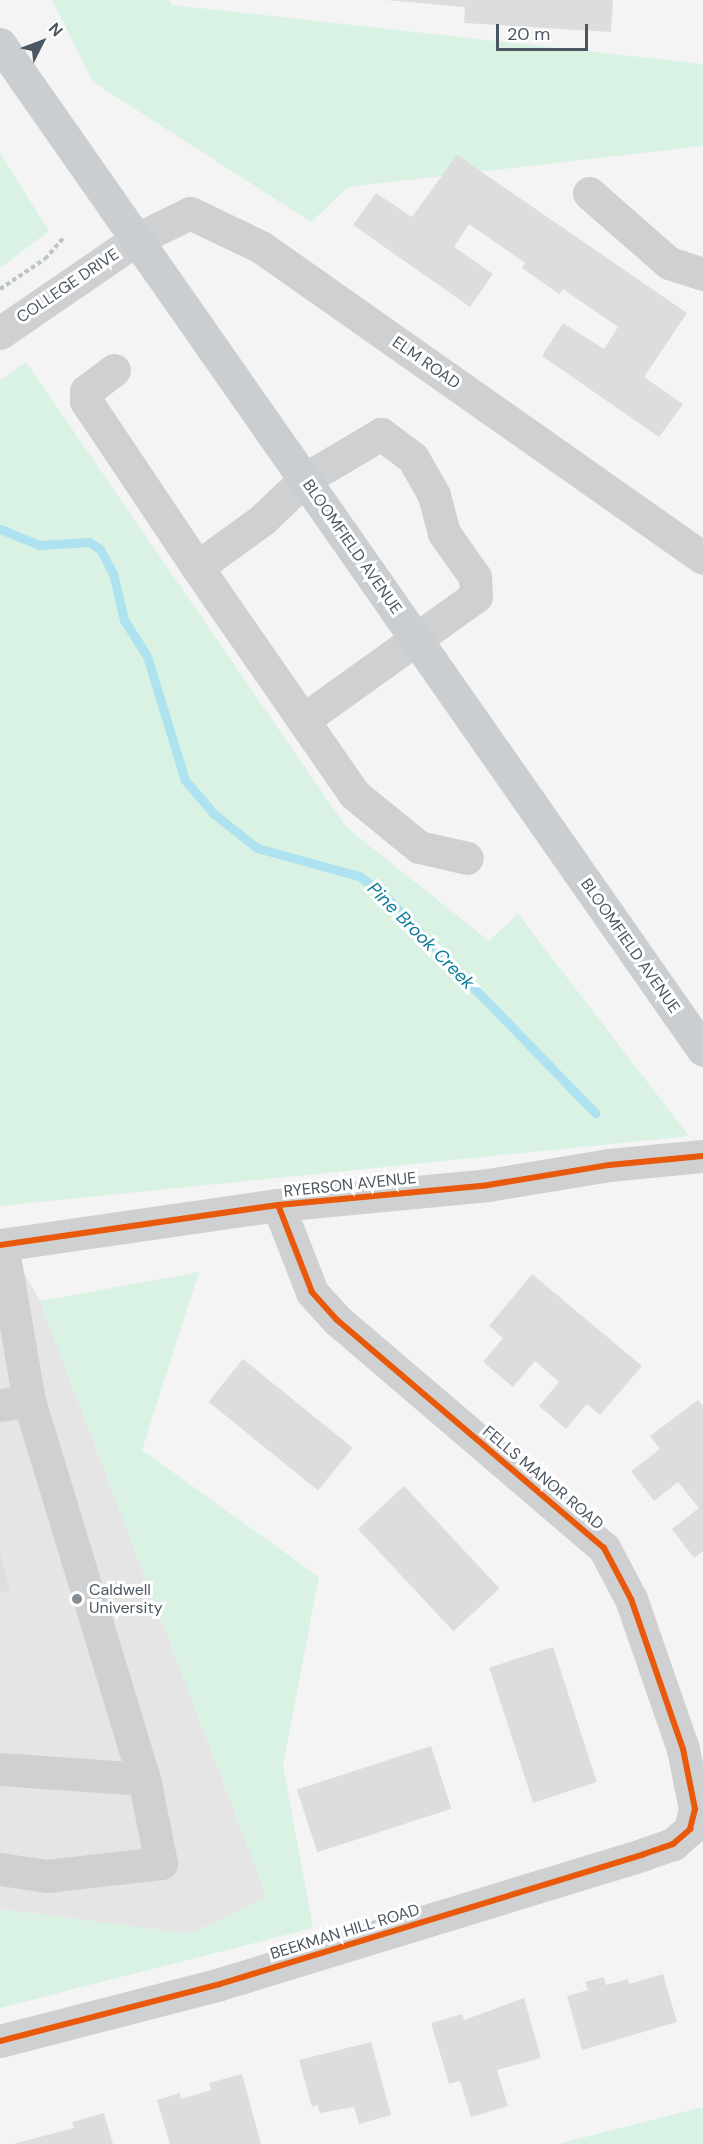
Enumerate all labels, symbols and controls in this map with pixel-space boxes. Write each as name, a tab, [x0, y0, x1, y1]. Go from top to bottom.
north arrow	[12, 12, 72, 72]
scale bar	[499, 12, 590, 50]
text: N	[44, 18, 67, 41]
text: 20 m	[507, 22, 550, 46]
street label: COLLEGE DRIVE	[13, 245, 123, 327]
street label: ELM ROAD	[389, 333, 463, 393]
street label: BLOOMFIELD AVENUE	[298, 476, 406, 618]
street label: BLOOMFIELD AVENUE	[576, 875, 684, 1017]
water label: Pine Brook Creek	[363, 878, 479, 994]
street label: RYERSON AVENUE	[283, 1168, 417, 1202]
street label: FELLS MANOR ROAD	[479, 1422, 607, 1534]
place label: Caldwell University	[89, 1580, 163, 1618]
marker: Caldwell University	[70, 1592, 84, 1606]
street label: BEEKMAN HILL ROAD	[268, 1900, 422, 1964]

